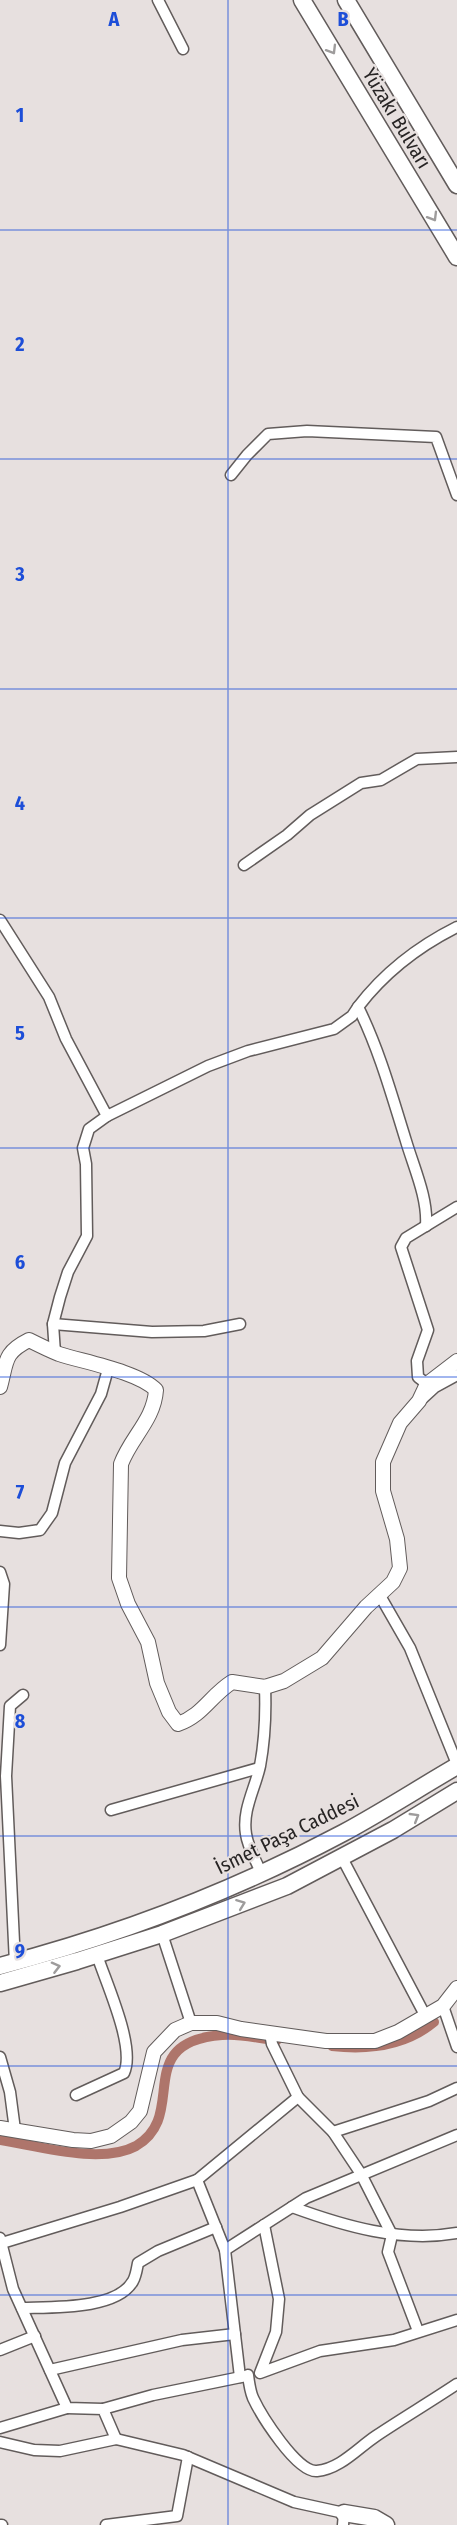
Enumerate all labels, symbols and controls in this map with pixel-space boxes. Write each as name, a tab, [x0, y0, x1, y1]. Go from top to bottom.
text: A	[108, 7, 121, 31]
text: B	[337, 7, 349, 31]
one-way arrow	[324, 44, 336, 54]
street label: Yüzakı Bulvarı	[358, 63, 436, 173]
text: 1	[16, 103, 24, 127]
one-way arrow	[425, 211, 437, 221]
text: 2	[14, 332, 25, 356]
text: 3	[14, 562, 25, 586]
text: 4	[15, 791, 25, 815]
text: 5	[15, 1021, 25, 1045]
text: 6	[15, 1250, 25, 1274]
text: 7	[16, 1480, 25, 1504]
text: 8	[15, 1709, 26, 1733]
street label: İsmet Paşa Caddesi	[211, 1789, 363, 1880]
one-way arrow	[409, 1812, 419, 1824]
one-way arrow	[234, 1899, 245, 1911]
text: 9	[15, 1939, 25, 1963]
one-way arrow	[51, 1961, 61, 1974]

